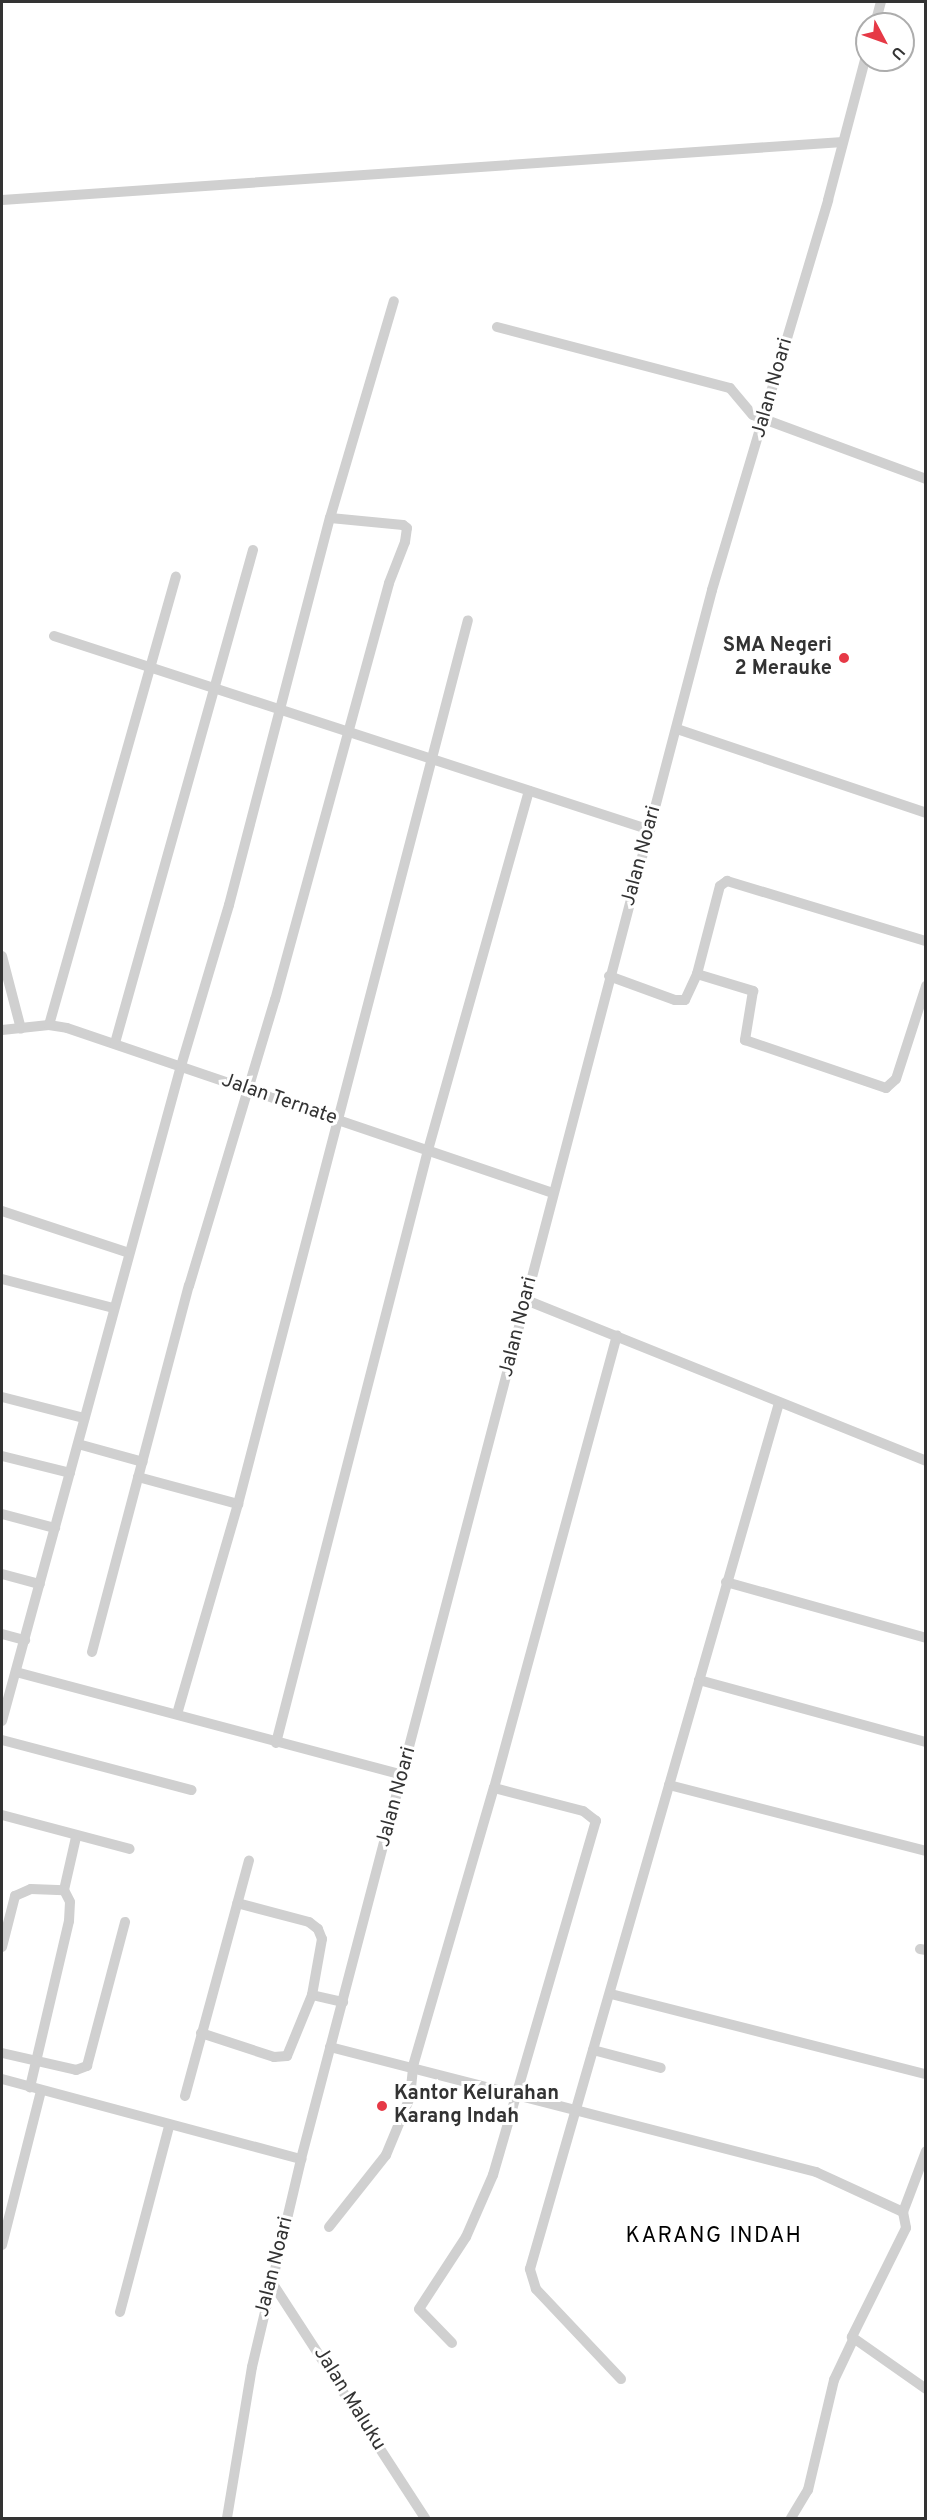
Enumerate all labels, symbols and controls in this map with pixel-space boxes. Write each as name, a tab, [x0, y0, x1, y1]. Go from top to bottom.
north arrow	[855, 12, 915, 72]
text: U	[886, 42, 908, 63]
street label: Jalan Noari	[747, 335, 799, 441]
place label: SMA Negeri 2 Merauke	[722, 634, 832, 681]
marker: SMA Negeri 2 Merauke	[837, 651, 851, 665]
street label: Jalan Noari	[617, 803, 667, 909]
street label: Jalan Ternate	[218, 1069, 340, 1131]
street label: Jalan Noari	[495, 1274, 543, 1380]
street label: Jalan Noari	[372, 1744, 422, 1850]
place label: Kantor Kelurahan Karang Indah	[394, 2082, 559, 2129]
marker: Kantor Kelurahan Karang Indah	[375, 2099, 389, 2113]
street label: Jalan Noari	[251, 2214, 299, 2320]
district label: KARANG INDAH	[626, 2224, 802, 2250]
street label: Jalan Maluku	[308, 2343, 390, 2455]

